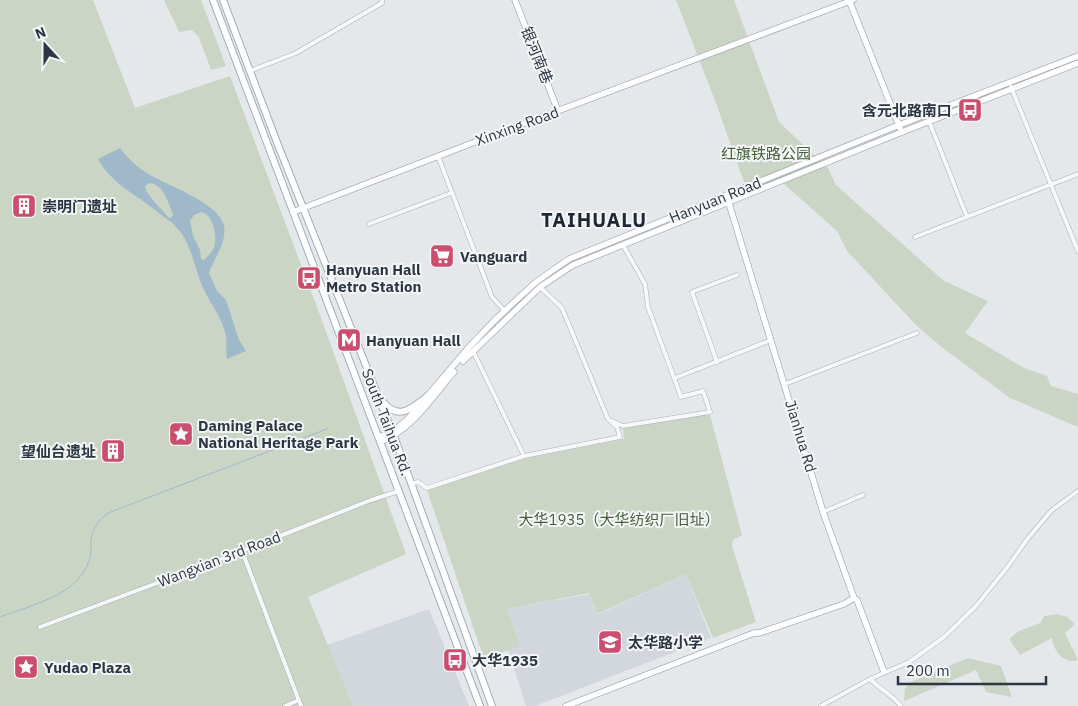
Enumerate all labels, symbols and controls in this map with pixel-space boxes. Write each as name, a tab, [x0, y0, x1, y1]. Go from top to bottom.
north arrow	[20, 20, 70, 70]
text: N	[32, 23, 48, 43]
street label: 银河南巷	[517, 24, 557, 86]
bus stop icon: 含元北路南口	[957, 97, 983, 123]
place label: 含元北路南口	[862, 101, 952, 120]
street label: Xinxing Road	[473, 102, 561, 150]
park label: 红旗铁路公园	[721, 144, 811, 163]
street label: Hanyuan Road	[666, 173, 764, 227]
building icon: 崇明门遗址	[11, 193, 37, 219]
place label: 崇明门遗址	[42, 197, 117, 216]
district label: TAIHUALU	[541, 206, 647, 233]
supermarket icon: Vanguard	[429, 243, 455, 269]
place label: Vanguard	[460, 247, 527, 266]
place label: Hanyuan Hall Metro Station	[326, 260, 421, 296]
bus stop icon: Hanyuan Hall Metro Station	[296, 265, 322, 291]
metro station icon: Hanyuan Hall	[336, 327, 362, 353]
place label: Hanyuan Hall	[366, 331, 461, 350]
street label: South Taihua Rd.	[358, 366, 416, 478]
street label: Jianhua Rd	[781, 398, 821, 474]
place label: Daming Palace National Heritage Park	[198, 416, 359, 452]
place icon: Daming Palace National Heritage Park	[168, 421, 194, 447]
building icon: 望仙台遗址	[100, 438, 126, 464]
place label: 望仙台遗址	[21, 442, 96, 461]
park label: 大华1935（大华纺织厂旧址）	[518, 510, 720, 529]
street label: Wangxian 3rd Road	[155, 527, 283, 591]
school or university icon: 太华路小学	[597, 629, 623, 655]
place label: 太华路小学	[628, 633, 703, 652]
bus stop icon: 大华1935	[442, 647, 468, 673]
place label: 大华1935	[472, 651, 538, 670]
place icon: Yudao Plaza	[13, 654, 39, 680]
scale bar	[898, 654, 1046, 686]
place label: Yudao Plaza	[44, 658, 131, 677]
text: 200 m	[906, 661, 950, 680]

